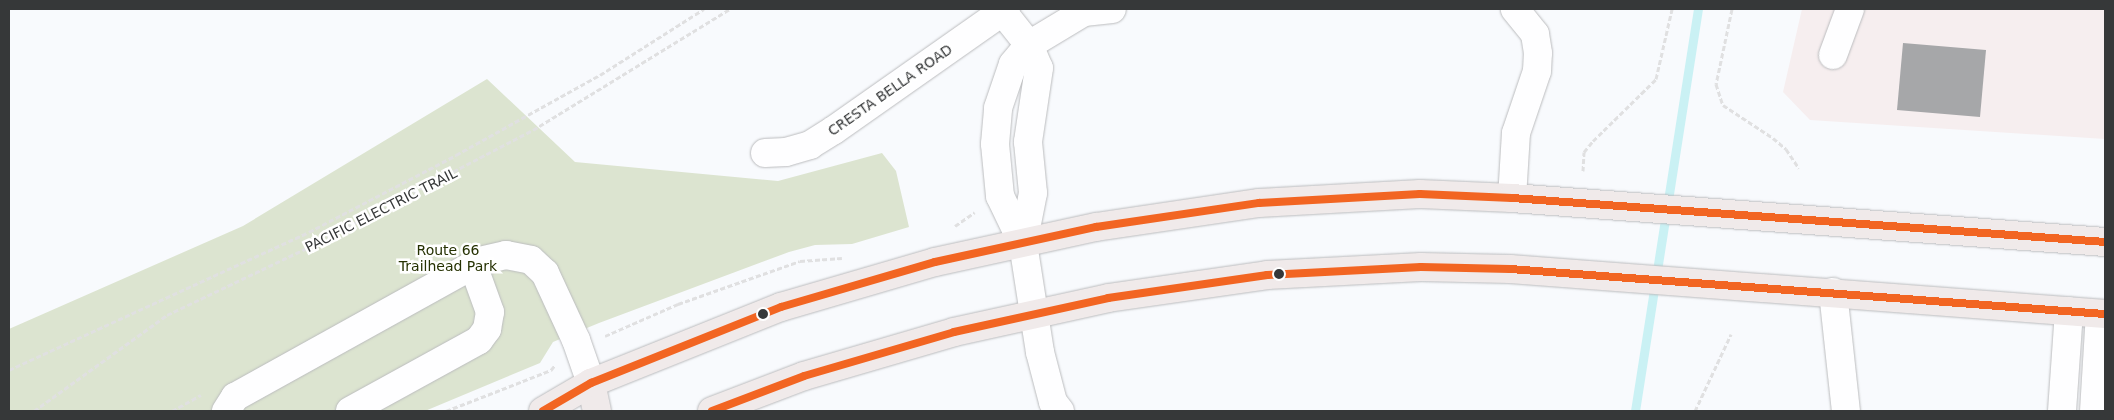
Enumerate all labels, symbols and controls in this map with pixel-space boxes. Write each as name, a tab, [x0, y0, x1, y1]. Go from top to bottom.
street label: CRESTA BELLA ROAD	[825, 41, 955, 139]
street label: PACIFIC ELECTRIC TRAIL	[302, 164, 460, 256]
park label: Route 66 Trailhead Park	[399, 242, 497, 274]
unlabelled marker	[1274, 269, 1284, 279]
unlabelled marker	[758, 309, 768, 319]

